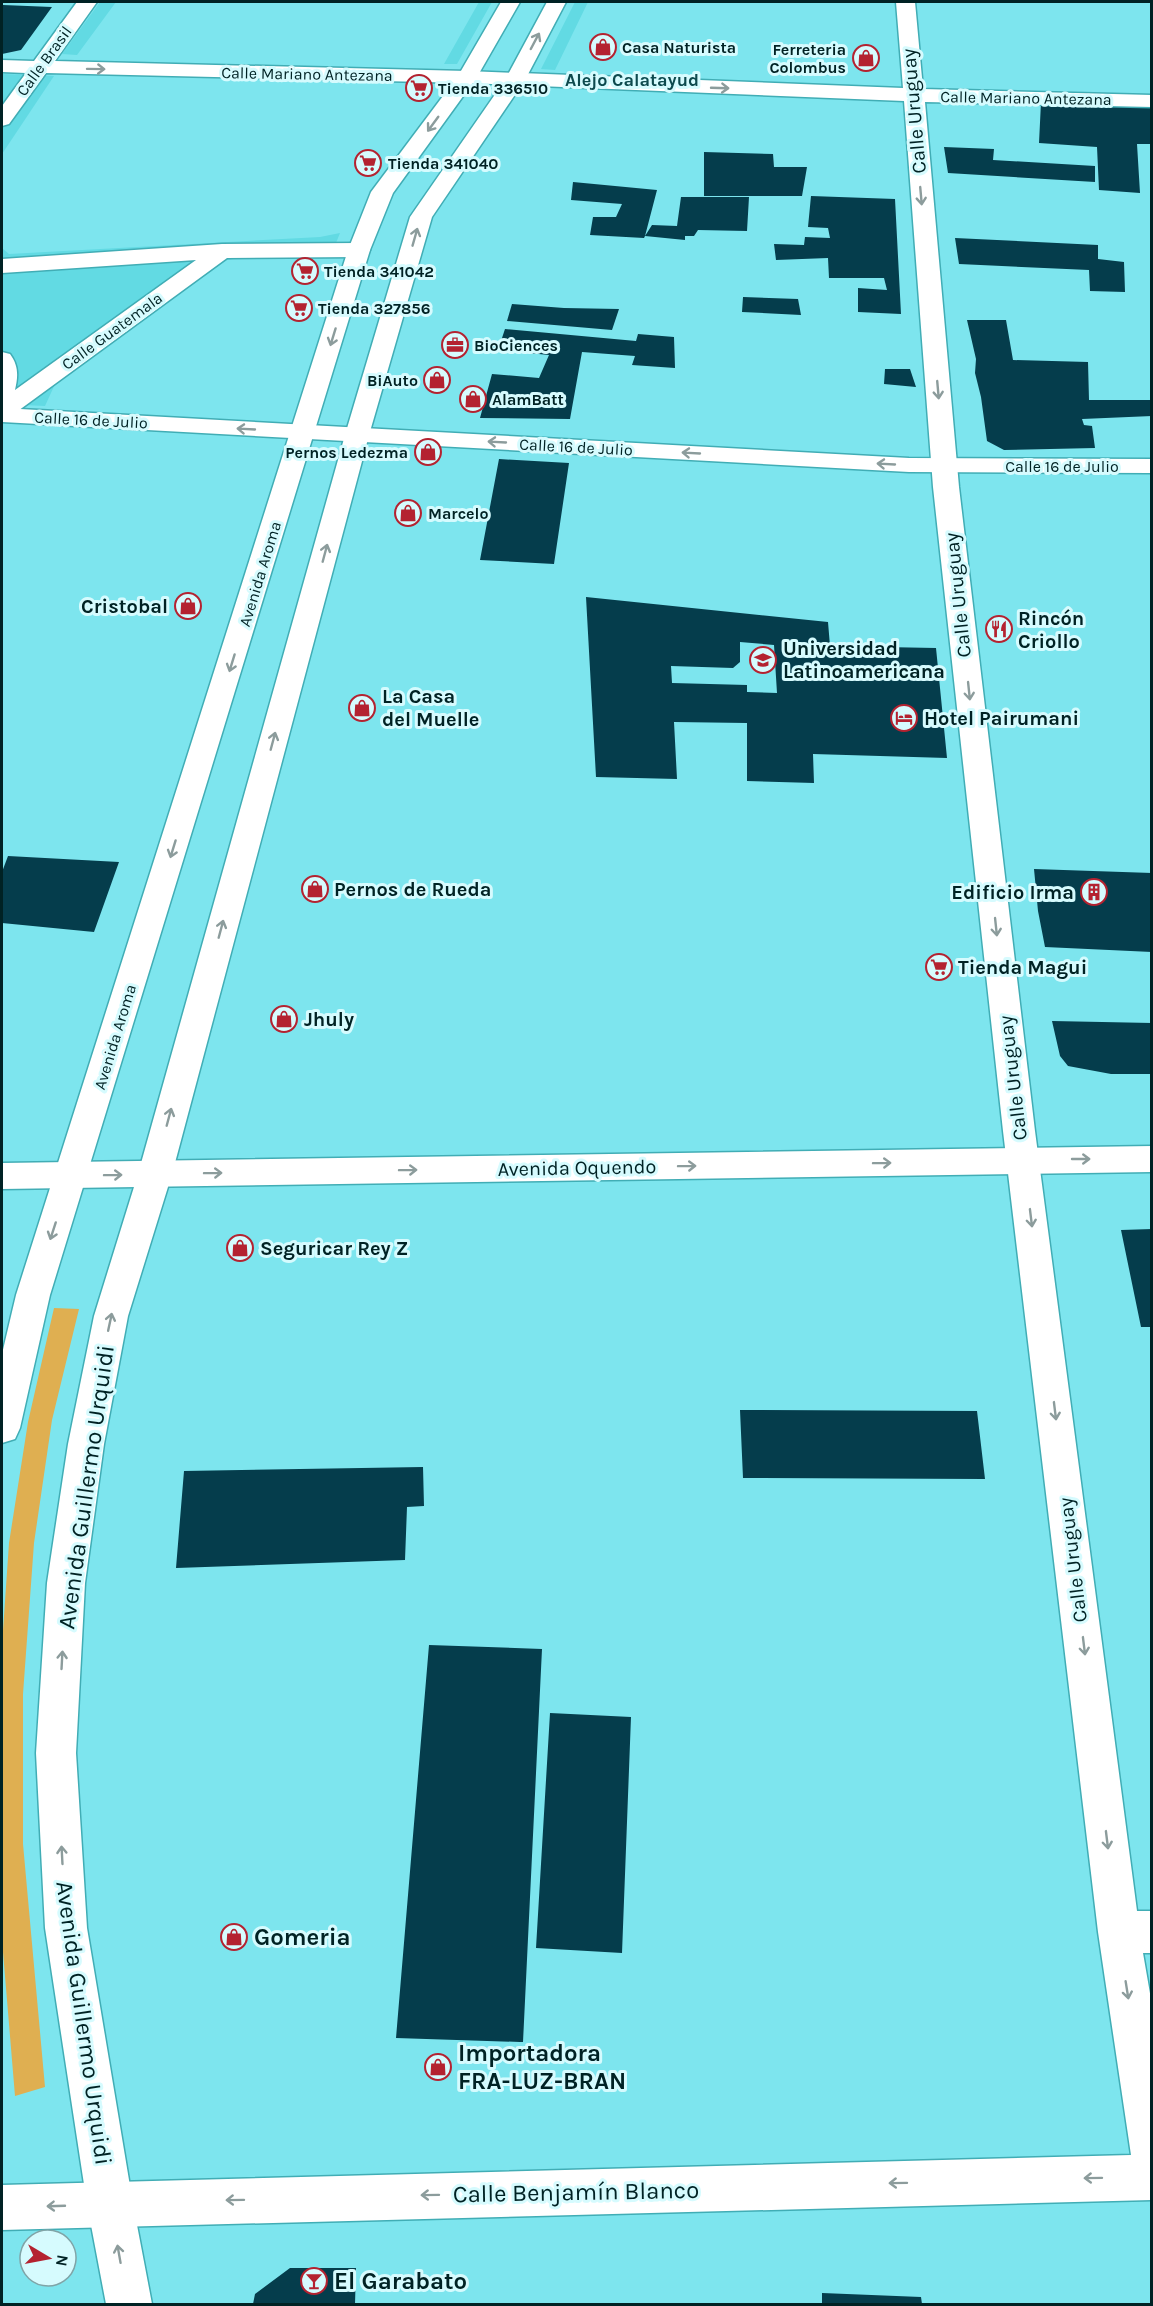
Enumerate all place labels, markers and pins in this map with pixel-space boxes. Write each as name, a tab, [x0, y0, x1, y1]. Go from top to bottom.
shop icon: Casa Naturista	[588, 32, 618, 62]
place label: Casa Naturista	[622, 38, 736, 57]
place label: Ferreteria Colombus	[769, 40, 846, 77]
shop icon: Ferreteria Colombus	[851, 43, 881, 73]
supermarket icon: Tienda 336510	[404, 73, 434, 103]
place label: Tienda 336510	[438, 79, 548, 98]
supermarket icon: Tienda 341040	[353, 148, 383, 178]
place label: Tienda 341040	[388, 154, 498, 173]
supermarket icon: Tienda 341042	[290, 256, 320, 286]
place label: Tienda 341042	[324, 262, 434, 281]
supermarket icon: Tienda 327856	[284, 293, 314, 323]
place label: Tienda 327856	[318, 299, 430, 318]
office icon: BioCiences	[440, 330, 470, 360]
place label: BioCiences	[474, 336, 558, 355]
shop icon: BiAuto	[422, 365, 452, 395]
place label: BiAuto	[367, 371, 418, 390]
shop icon: AlamBatt	[458, 384, 488, 414]
place label: AlamBatt	[492, 390, 564, 409]
shop icon: Pernos Ledezma	[413, 437, 443, 467]
place label: Pernos Ledezma	[285, 443, 408, 462]
shop icon: Marcelo	[393, 498, 423, 528]
place label: Marcelo	[428, 504, 489, 523]
shop icon: Cristobal	[173, 591, 203, 621]
place label: Cristobal	[81, 595, 168, 618]
place label: Rincón Criollo	[1018, 607, 1084, 653]
restaurant icon: Rincón Criollo	[984, 614, 1014, 644]
place label: Universidad Latinoamericana	[783, 637, 945, 683]
school or university icon: Universidad Latinoamericana	[748, 645, 778, 675]
place label: La Casa del Muelle	[382, 685, 479, 731]
shop icon: La Casa del Muelle	[347, 693, 377, 723]
hotel icon: Hotel Pairumani	[889, 703, 919, 733]
place label: Hotel Pairumani	[924, 707, 1079, 730]
shop icon: Pernos de Rueda	[300, 874, 330, 904]
building icon: Edificio Irma	[1079, 877, 1109, 907]
place label: Pernos de Rueda	[334, 878, 491, 901]
place label: Edificio Irma	[951, 881, 1074, 904]
supermarket icon: Tienda Magui	[924, 952, 954, 982]
place label: Tienda Magui	[958, 956, 1087, 979]
shop icon: Jhuly	[269, 1004, 299, 1034]
place label: Jhuly	[304, 1008, 354, 1031]
shop icon: Seguricar Rey Z	[225, 1233, 255, 1263]
place label: Seguricar Rey Z	[260, 1237, 408, 1260]
shop icon: Gomeria	[219, 1922, 249, 1952]
place label: Gomeria	[254, 1923, 351, 1951]
place label: Importadora FRA-LUZ-BRAN	[458, 2039, 626, 2095]
shop icon: Importadora FRA-LUZ-BRAN	[423, 2052, 453, 2082]
bar icon: El Garabato	[299, 2266, 329, 2296]
place label: El Garabato	[334, 2267, 467, 2295]

